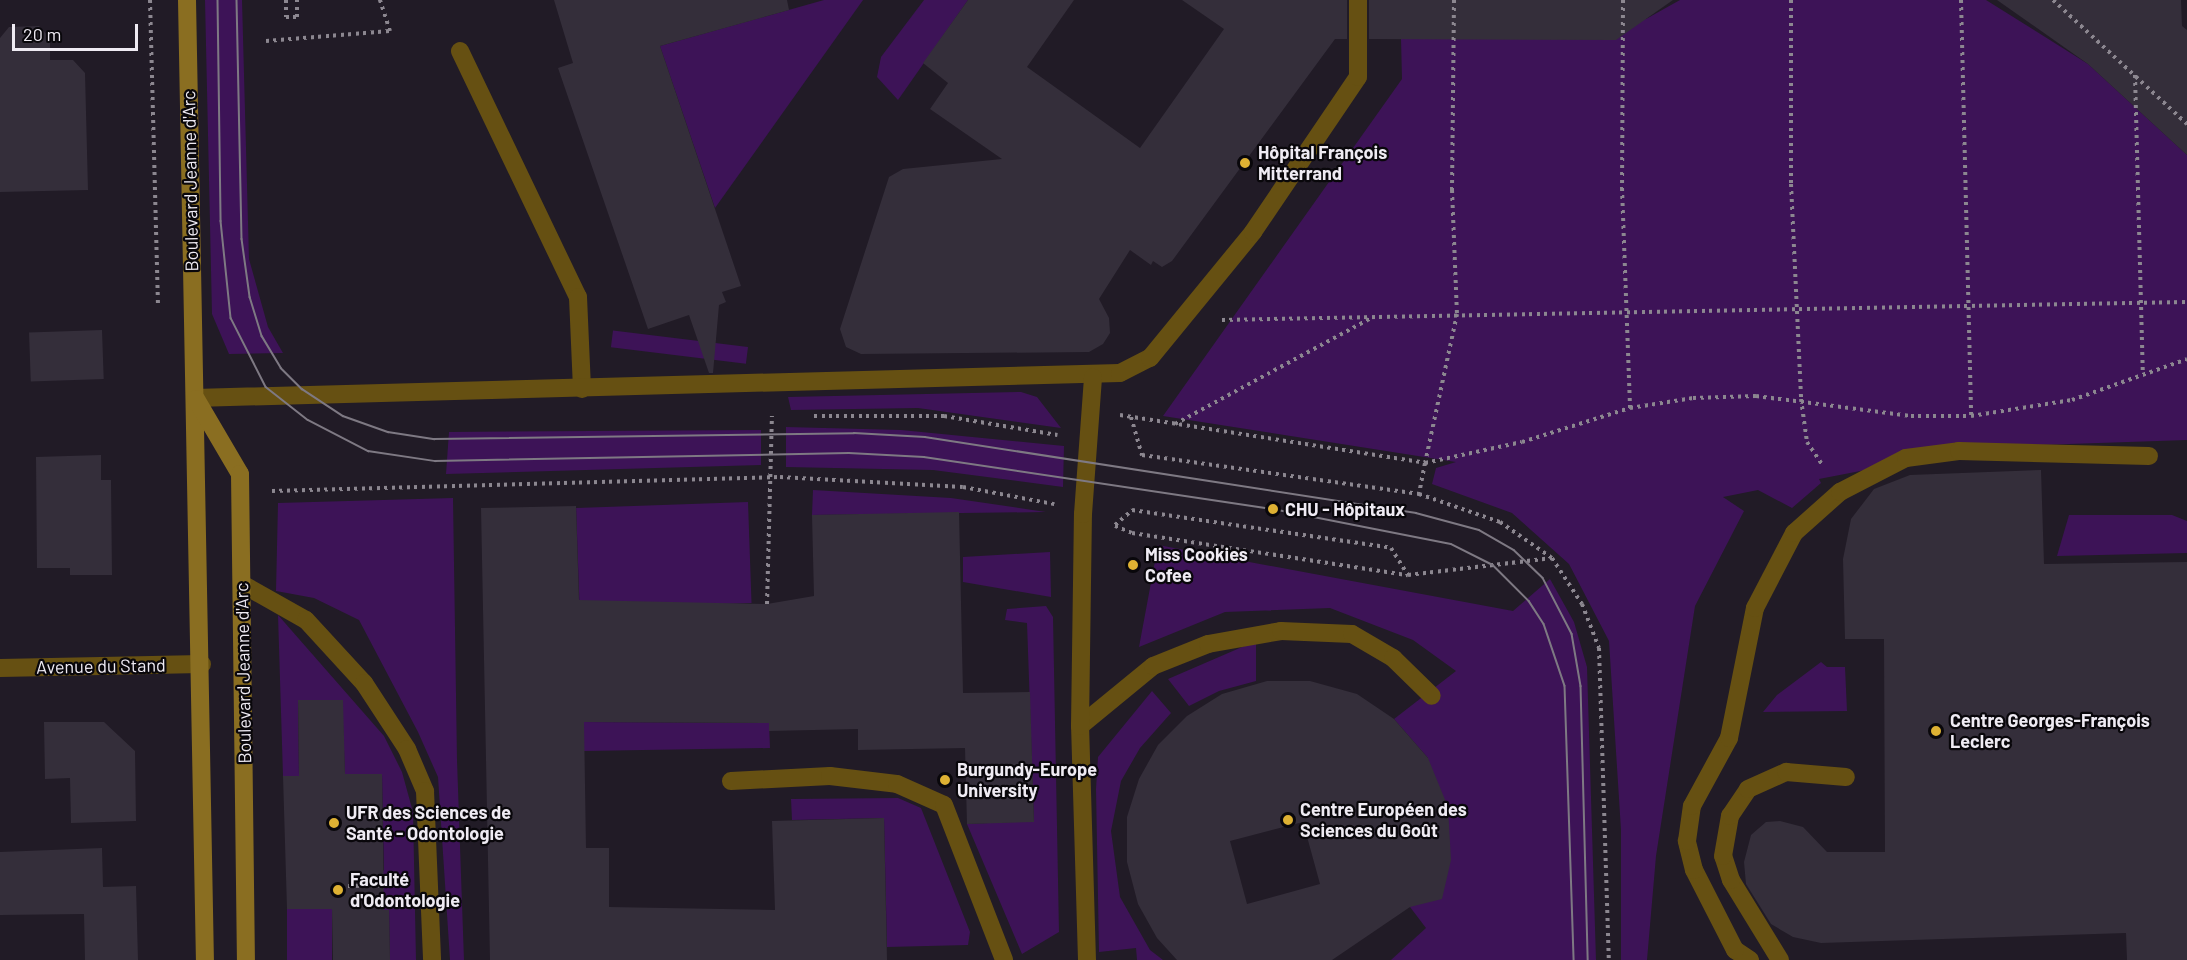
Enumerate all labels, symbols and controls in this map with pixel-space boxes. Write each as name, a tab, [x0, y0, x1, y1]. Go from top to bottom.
scale bar	[15, 12, 141, 50]
text: 20 m	[23, 23, 61, 45]
street label: Boulevard Jeanne d'Arc	[178, 90, 202, 272]
place label: Hôpital François Mitterrand	[1258, 142, 1387, 184]
marker: Hôpital François Mitterrand	[1236, 154, 1254, 172]
place label: CHU - Hôpitaux	[1285, 498, 1405, 520]
marker: CHU - Hôpitaux	[1266, 502, 1280, 516]
place label: Miss Cookies Cofee	[1145, 544, 1248, 586]
marker: Miss Cookies Cofee	[1126, 558, 1140, 572]
street label: Boulevard Jeanne d'Arc	[231, 582, 255, 764]
street label: Avenue du Stand	[36, 654, 166, 678]
place label: Centre Georges-François Leclerc	[1950, 710, 2150, 752]
marker: Centre Georges-François Leclerc	[1927, 722, 1945, 740]
place label: Burgundy-Europe University	[957, 759, 1097, 802]
marker: Burgundy-Europe University	[938, 773, 952, 787]
place label: Centre Européen des Sciences du Goût	[1300, 799, 1467, 842]
place label: UFR des Sciences de Santé - Odontologie	[346, 802, 511, 844]
marker: Centre Européen des Sciences du Goût	[1281, 813, 1295, 827]
marker: UFR des Sciences de Santé - Odontologie	[327, 816, 341, 830]
place label: Faculté d'Odontologie	[350, 869, 460, 912]
marker: Faculté d'Odontologie	[331, 883, 345, 897]

